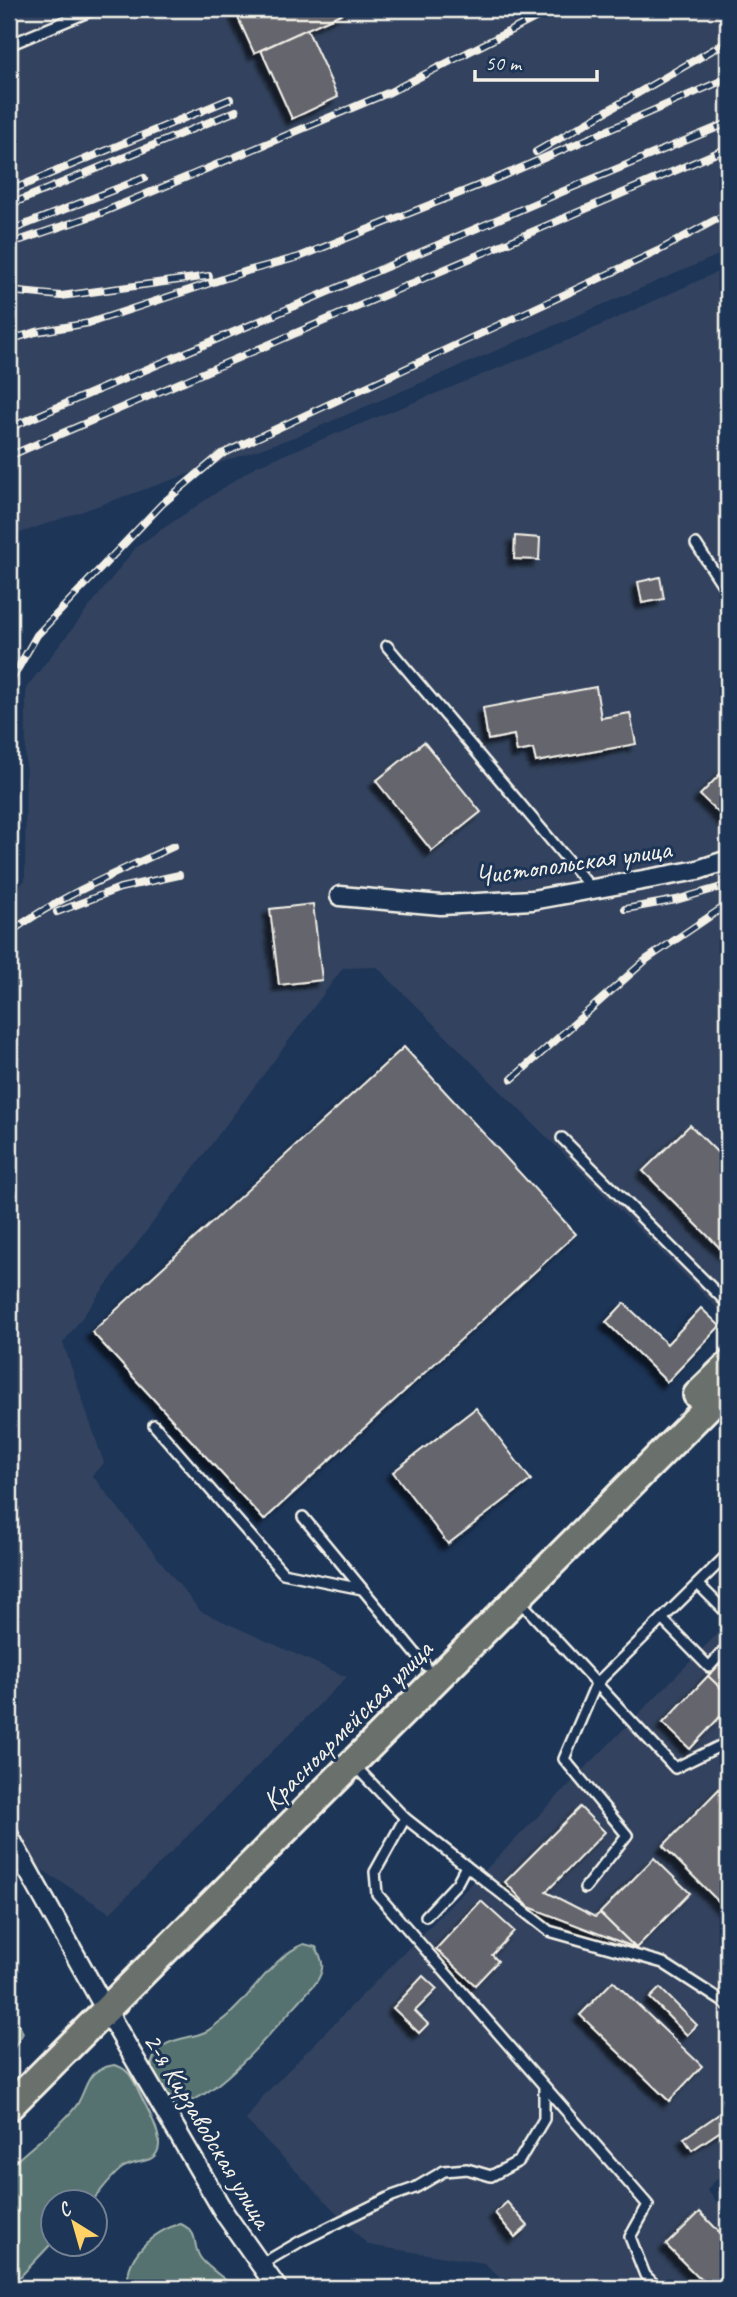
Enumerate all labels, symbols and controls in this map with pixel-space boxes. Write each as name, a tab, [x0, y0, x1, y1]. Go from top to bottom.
scale bar	[475, 38, 597, 82]
text: 50 m	[485, 50, 523, 76]
street label: Чистопольская улица	[473, 831, 675, 893]
street label: Красноармейская улица	[254, 1631, 441, 1818]
street label: 2-я Кирзаводская улица	[136, 2026, 282, 2237]
north arrow	[38, 2188, 108, 2258]
text: С	[53, 2196, 77, 2223]

